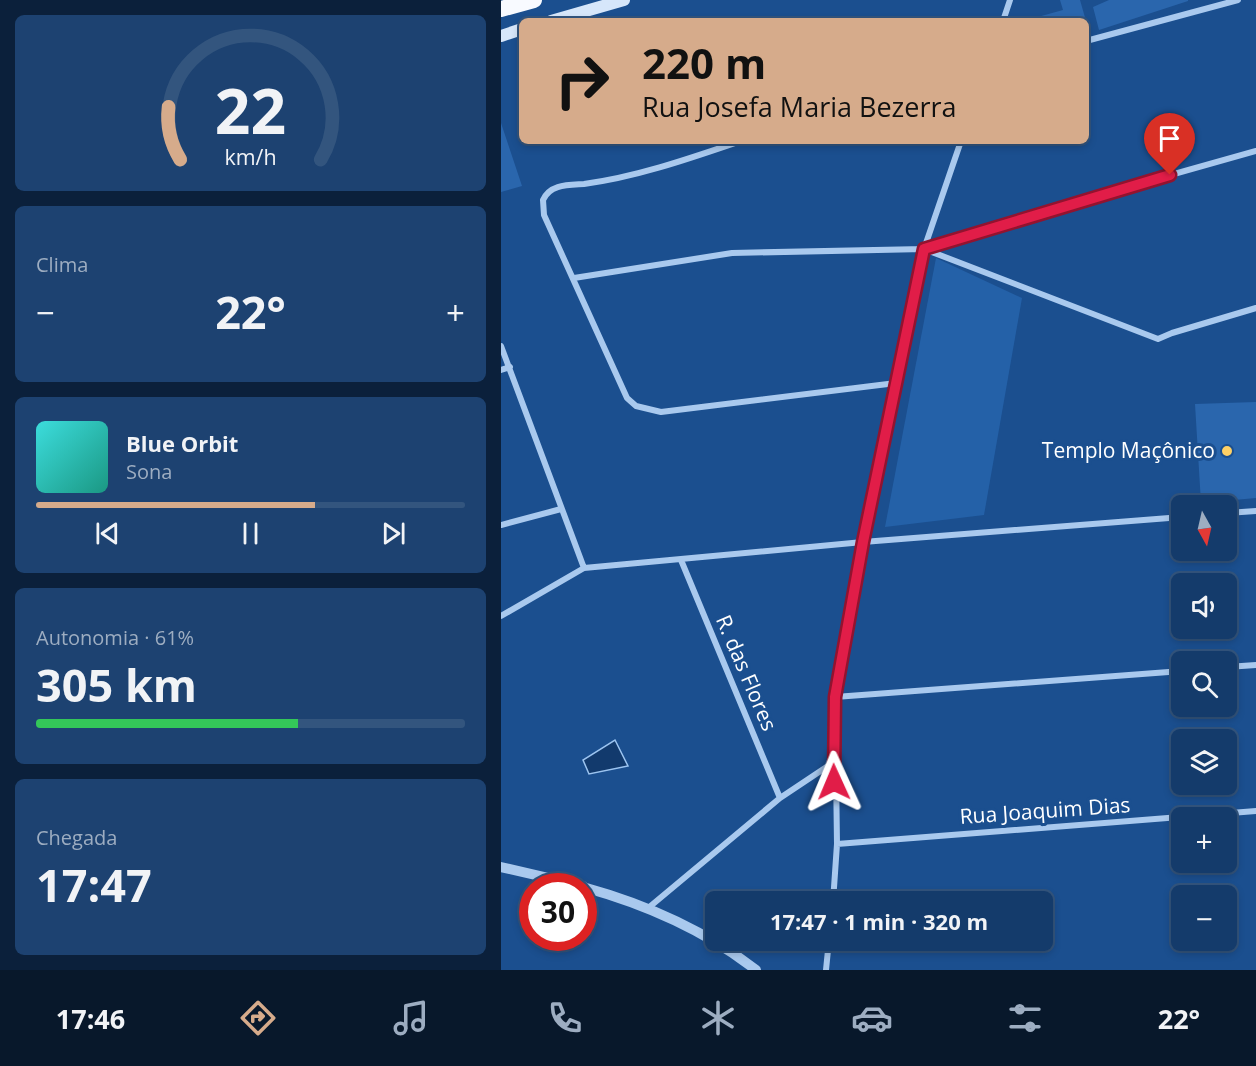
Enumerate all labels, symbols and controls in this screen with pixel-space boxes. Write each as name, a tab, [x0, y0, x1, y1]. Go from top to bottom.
text: 220 m	[642, 34, 766, 91]
icon: right	[543, 42, 621, 120]
text: 22	[215, 67, 286, 152]
text: Rua Josefa Maria Bezerra	[642, 88, 957, 125]
pin	[1144, 113, 1195, 175]
icon: arrive	[1153, 122, 1186, 155]
text: km/h	[224, 142, 277, 171]
text: Clima	[36, 251, 88, 278]
text: 22°	[215, 281, 286, 342]
text: −	[36, 290, 55, 335]
text: +	[446, 290, 465, 335]
text: Blue Orbit	[126, 428, 238, 458]
place label: Templo Maçônico	[1042, 436, 1215, 464]
marker: Templo Maçônico	[1220, 444, 1234, 458]
text: Sona	[126, 458, 172, 485]
north arrow	[1171, 495, 1237, 561]
map controls	[1171, 495, 1237, 951]
icon: previous	[91, 517, 124, 550]
icon: pause	[234, 517, 267, 550]
icon: next	[377, 517, 410, 550]
button: sound	[1171, 573, 1237, 639]
street label: R. das Flores	[710, 610, 784, 735]
text: Autonomia · 61%	[36, 624, 194, 651]
button: search	[1171, 651, 1237, 717]
text: 305 km	[36, 654, 197, 715]
button: layers	[1171, 729, 1237, 795]
position arrow	[802, 750, 866, 814]
street label: Rua Joaquim Dias	[959, 790, 1131, 830]
button: +	[1171, 807, 1237, 873]
text: Chegada	[36, 824, 117, 851]
text: 17:47	[36, 854, 152, 915]
speed limit sign: 30	[519, 873, 597, 951]
button: −	[1171, 885, 1237, 951]
text: 17:47 · 1 min · 320 m	[770, 906, 988, 936]
icon: directions	[237, 997, 279, 1039]
icon: music	[390, 997, 432, 1039]
icon: phone	[544, 997, 586, 1039]
icon: climate	[697, 997, 739, 1039]
icon: car	[851, 997, 893, 1039]
icon: filters	[1004, 997, 1046, 1039]
text: 17:46	[56, 1000, 125, 1037]
text: 22°	[1158, 1000, 1200, 1037]

